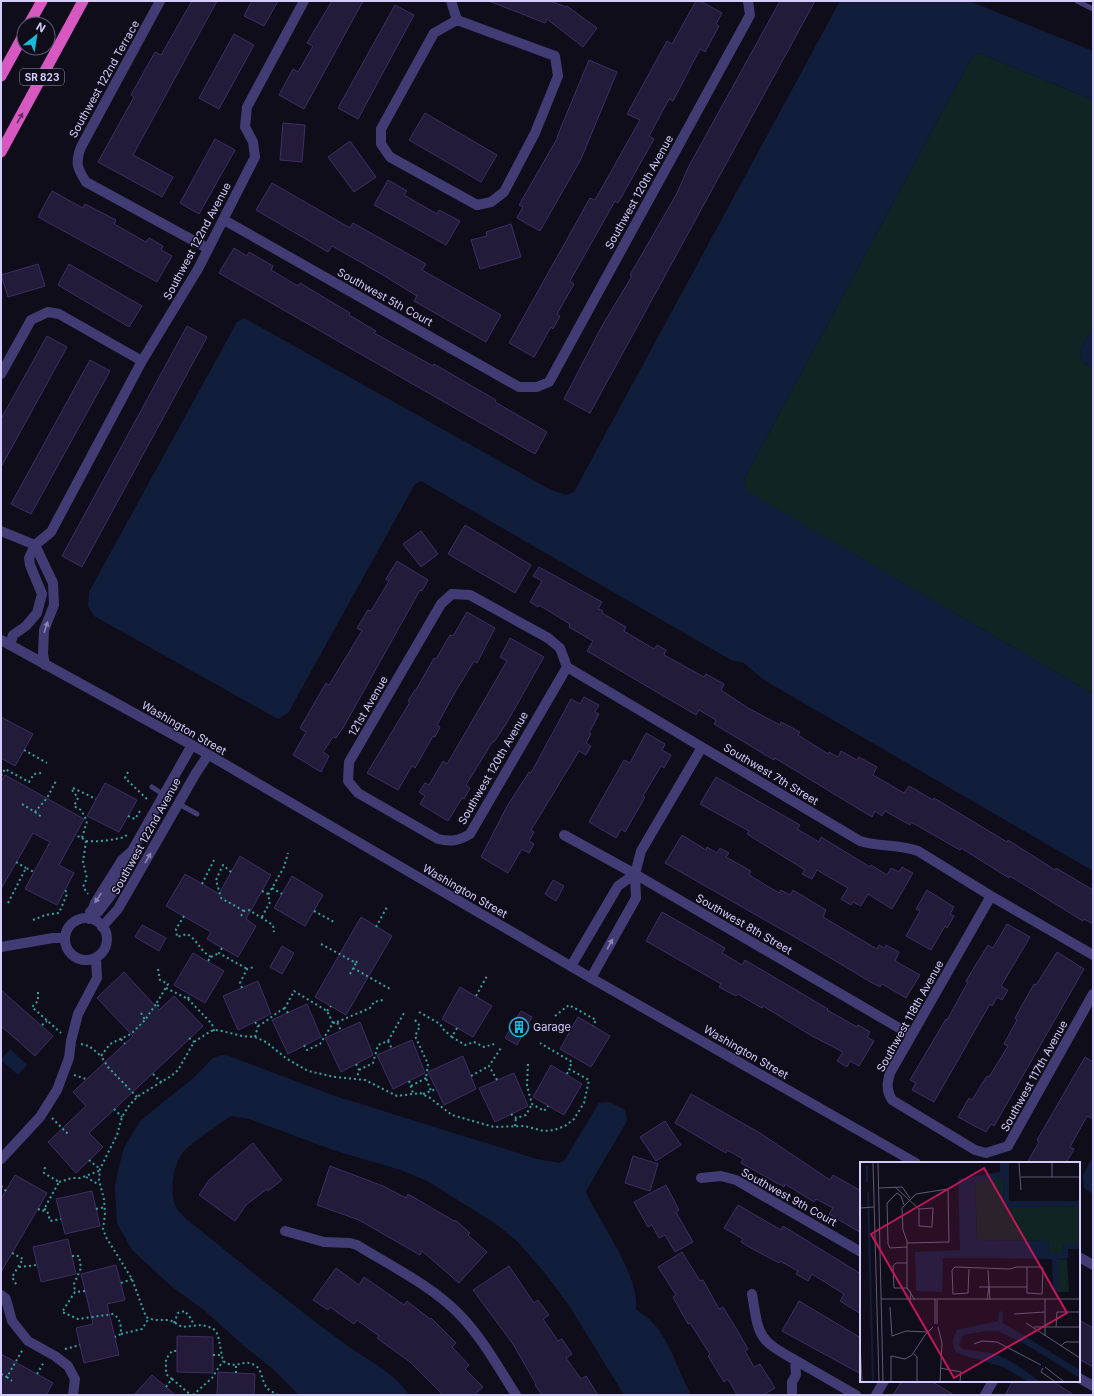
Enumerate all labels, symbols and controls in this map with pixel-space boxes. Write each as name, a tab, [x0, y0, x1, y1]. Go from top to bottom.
north arrow	[16, 16, 56, 56]
street label: Southwest 122nd Terrace	[66, 18, 142, 140]
text: N	[34, 19, 48, 35]
road number: SR 823	[20, 69, 64, 85]
one-way arrow	[16, 112, 23, 124]
street label: Southwest 120th Avenue	[602, 133, 676, 251]
street label: Southwest 122nd Avenue	[160, 180, 234, 302]
street label: Southwest 5th Court	[335, 265, 435, 329]
one-way arrow	[43, 620, 49, 632]
street label: 121st Avenue	[345, 674, 391, 738]
street label: Washington Street	[139, 698, 229, 758]
street label: Southwest 120th Avenue	[455, 709, 531, 827]
street label: Southwest 7th Street	[721, 740, 821, 808]
street label: Southwest 122nd Avenue	[108, 775, 184, 897]
one-way arrow	[145, 852, 152, 864]
street label: Washington Street	[420, 861, 510, 921]
street label: Southwest 8th Street	[693, 891, 795, 958]
one-way arrow	[94, 893, 102, 903]
one-way arrow	[607, 938, 614, 950]
street label: Southwest 118th Avenue	[873, 958, 947, 1074]
building icon: Garage	[508, 1016, 530, 1038]
street label: Southwest 117th Avenue	[998, 1018, 1070, 1134]
place label: Garage	[533, 1020, 571, 1034]
street label: Washington Street	[701, 1022, 791, 1082]
inset map	[860, 1162, 1080, 1382]
street label: Southwest 9th Court	[739, 1165, 840, 1229]

